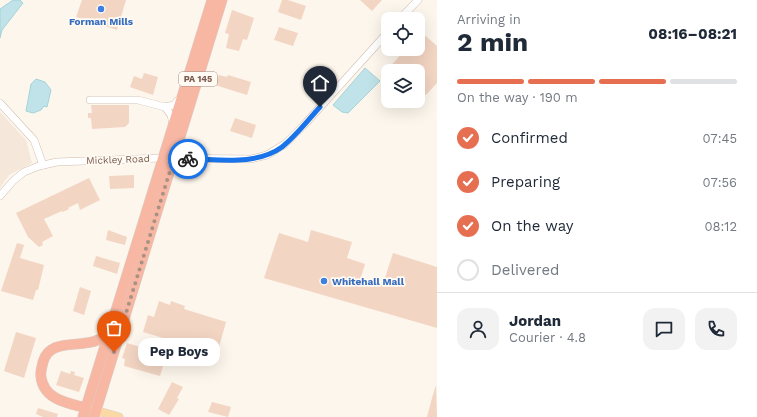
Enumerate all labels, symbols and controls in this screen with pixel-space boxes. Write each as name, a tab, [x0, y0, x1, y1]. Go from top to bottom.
marker: Forman Mills	[96, 4, 106, 14]
map controls	[381, 12, 425, 108]
button: locate	[381, 12, 425, 56]
text: Arriving in	[457, 12, 521, 27]
place label: Forman Mills	[69, 16, 134, 27]
text: 08:16–08:21	[648, 25, 737, 43]
text: 2 min	[457, 27, 528, 57]
button: layers	[381, 64, 425, 108]
pin	[303, 66, 337, 107]
road number: PA 145	[179, 72, 217, 86]
icon: home	[309, 72, 331, 94]
text: On the way · 190 m	[457, 90, 578, 105]
icon: check	[457, 127, 479, 149]
text: Confirmed	[491, 129, 568, 147]
text: 07:45	[703, 131, 737, 146]
courier	[168, 139, 208, 179]
icon: bike	[177, 148, 199, 170]
street label: Mickley Road	[86, 153, 150, 166]
icon: check	[457, 171, 479, 193]
text: Preparing	[491, 173, 560, 191]
text: 07:56	[703, 175, 737, 190]
icon: check	[457, 215, 479, 237]
text: On the way	[491, 217, 573, 235]
text: 08:12	[704, 219, 737, 234]
text: Delivered	[491, 261, 559, 279]
marker: Whitehall Mall	[319, 276, 329, 286]
place label: Whitehall Mall	[332, 276, 405, 287]
button: person	[457, 308, 499, 350]
button: chat	[643, 308, 685, 350]
button: phone	[695, 308, 737, 350]
pin	[97, 311, 131, 352]
text: Jordan	[509, 312, 561, 330]
icon: bag	[103, 317, 125, 339]
text: Courier · 4.8	[509, 330, 586, 345]
callout: Pep Boys	[138, 338, 220, 366]
text: Pep Boys	[150, 344, 208, 359]

